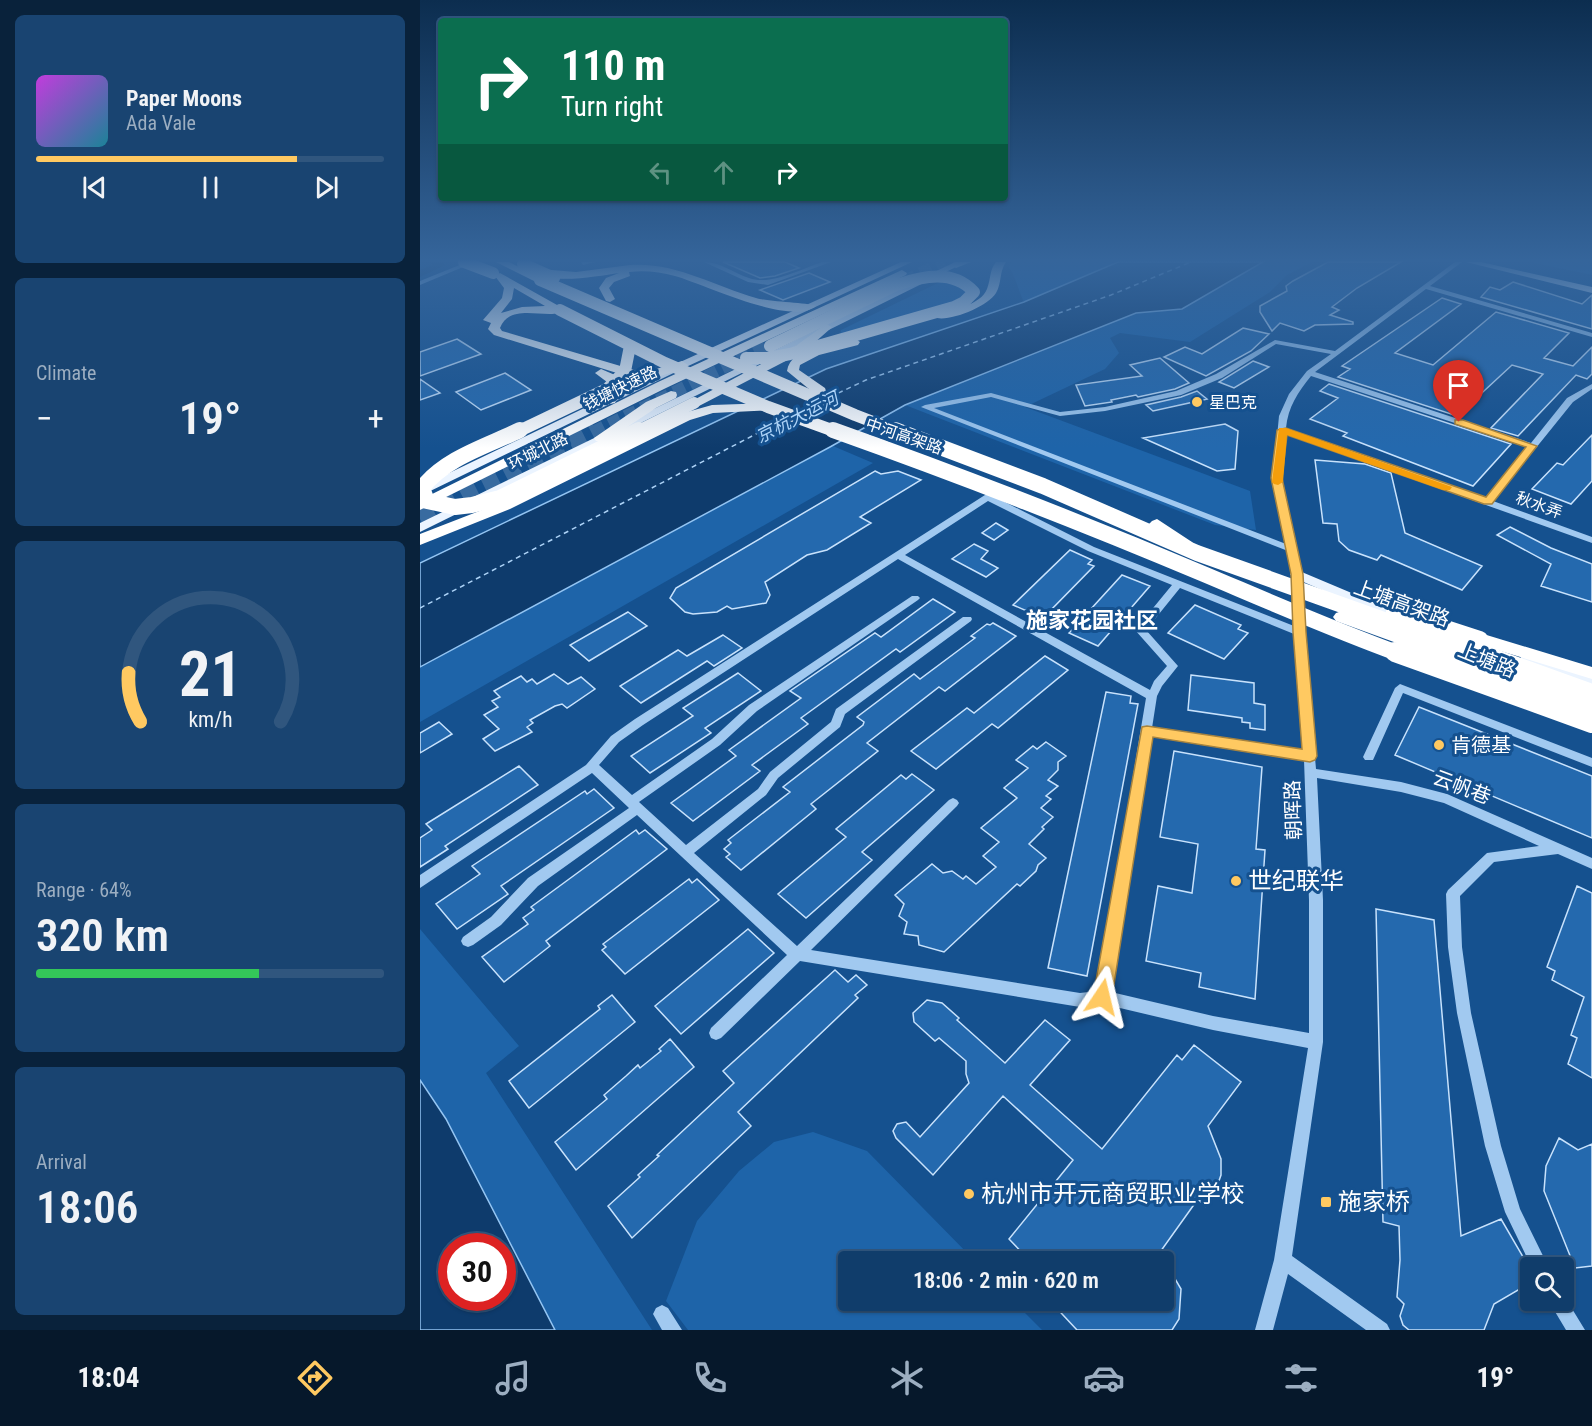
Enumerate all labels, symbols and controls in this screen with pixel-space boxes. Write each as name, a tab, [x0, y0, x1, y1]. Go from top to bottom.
text: 110 m	[561, 41, 666, 90]
icon: right	[462, 42, 540, 120]
text: Paper Moons	[126, 86, 242, 111]
text: Turn right	[561, 91, 663, 123]
text: Ada Vale	[126, 111, 196, 135]
icon: left	[644, 156, 677, 189]
icon: ahead	[707, 156, 740, 189]
icon: right	[770, 156, 803, 189]
icon: previous	[78, 171, 111, 204]
icon: pause	[194, 171, 227, 204]
icon: next	[310, 171, 343, 204]
pin	[1433, 360, 1484, 422]
text: Climate	[36, 361, 96, 385]
street label: 钱塘快速路	[580, 362, 660, 414]
icon: arrive	[1442, 369, 1475, 402]
water label: 京杭大运河	[752, 386, 845, 447]
text: 19°	[179, 392, 241, 445]
place label: 星巴克	[1209, 393, 1257, 412]
marker: 星巴克	[1190, 395, 1204, 409]
text: −	[36, 399, 53, 438]
text: +	[368, 399, 384, 438]
street label: 中河高架路	[863, 414, 945, 458]
street label: 环城北路	[505, 428, 571, 474]
street label: 秋水弄	[1513, 488, 1565, 522]
street label: 上塘高架路	[1351, 575, 1453, 631]
district label: 施家花园社区	[1026, 608, 1158, 633]
text: 21	[178, 638, 242, 711]
street label: 上塘路	[1455, 638, 1519, 682]
text: km/h	[188, 707, 232, 732]
place label: 肯德基	[1451, 733, 1511, 757]
marker: 肯德基	[1432, 738, 1446, 752]
street label: 云帆巷	[1430, 765, 1494, 809]
street label: 朝晖路	[1280, 780, 1306, 840]
place label: 世纪联华	[1248, 867, 1344, 895]
marker: 世纪联华	[1229, 874, 1243, 888]
text: Range · 64%	[36, 878, 132, 902]
text: 320 km	[36, 909, 169, 962]
position arrow	[1070, 965, 1134, 1029]
text: Arrival	[36, 1150, 87, 1174]
place label: 杭州市开元商贸职业学校	[981, 1180, 1245, 1208]
text: 18:06	[36, 1181, 138, 1234]
marker: 杭州市开元商贸职业学校	[962, 1187, 976, 1201]
place label: 施家桥	[1338, 1188, 1410, 1216]
marker: 施家桥	[1319, 1195, 1333, 1209]
speed limit sign: 30	[438, 1233, 516, 1311]
map controls	[1520, 1257, 1574, 1311]
button: search	[1520, 1257, 1574, 1311]
text: 18:06 · 2 min · 620 m	[913, 1268, 1099, 1293]
icon: directions	[294, 1357, 336, 1399]
icon: music	[492, 1357, 534, 1399]
icon: phone	[689, 1357, 731, 1399]
icon: climate	[886, 1357, 928, 1399]
icon: car	[1083, 1357, 1125, 1399]
icon: filters	[1280, 1357, 1322, 1399]
text: 18:04	[78, 1362, 139, 1394]
text: 19°	[1477, 1362, 1514, 1394]

